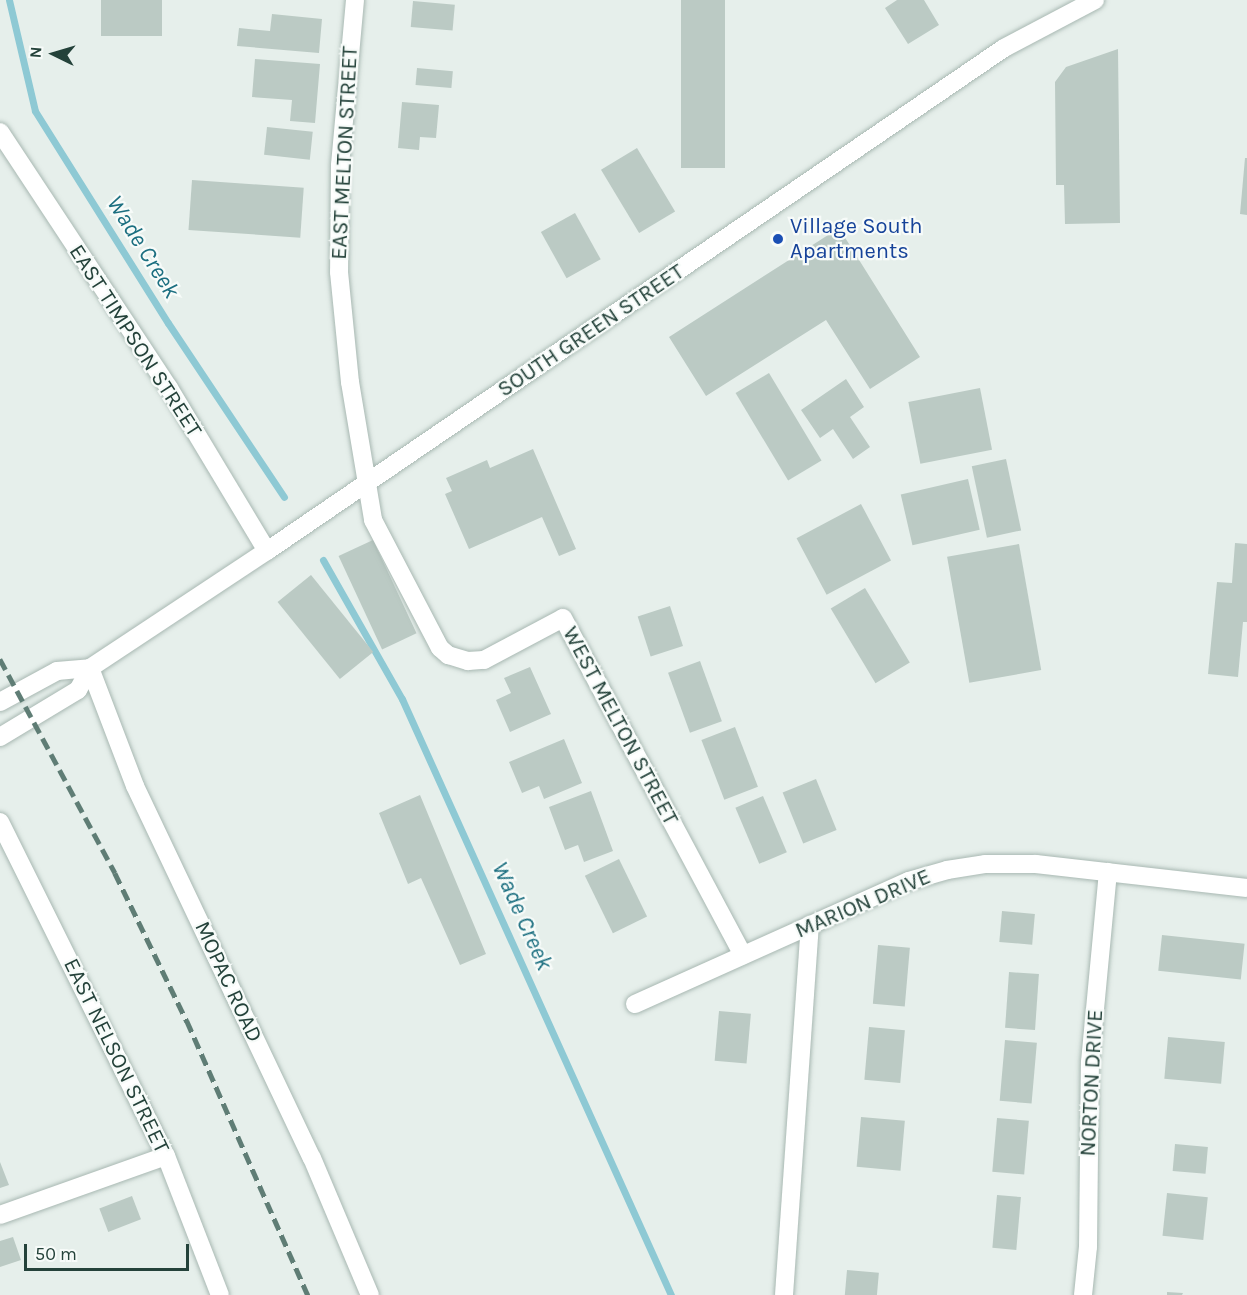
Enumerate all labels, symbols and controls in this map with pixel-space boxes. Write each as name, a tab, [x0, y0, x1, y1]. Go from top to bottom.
north arrow	[24, 24, 84, 84]
text: N	[26, 46, 46, 59]
street label: EAST MELTON STREET	[326, 46, 364, 260]
water label: Wade Creek	[100, 190, 186, 304]
place label: Village South Apartments	[790, 213, 922, 264]
marker: Village South Apartments	[771, 232, 785, 246]
street label: EAST TIMPSON STREET	[63, 240, 207, 442]
street label: SOUTH GREEN STREET	[493, 259, 689, 403]
street label: WEST MELTON STREET	[557, 622, 683, 830]
water label: Wade Creek	[485, 857, 559, 975]
street label: MARION DRIVE	[791, 864, 935, 944]
street label: MOPAC ROAD	[188, 917, 268, 1047]
street label: EAST NELSON STREET	[57, 954, 175, 1158]
street label: NORTON DRIVE	[1075, 1009, 1109, 1157]
scale bar	[27, 1232, 192, 1270]
text: 50 m	[35, 1243, 77, 1265]

